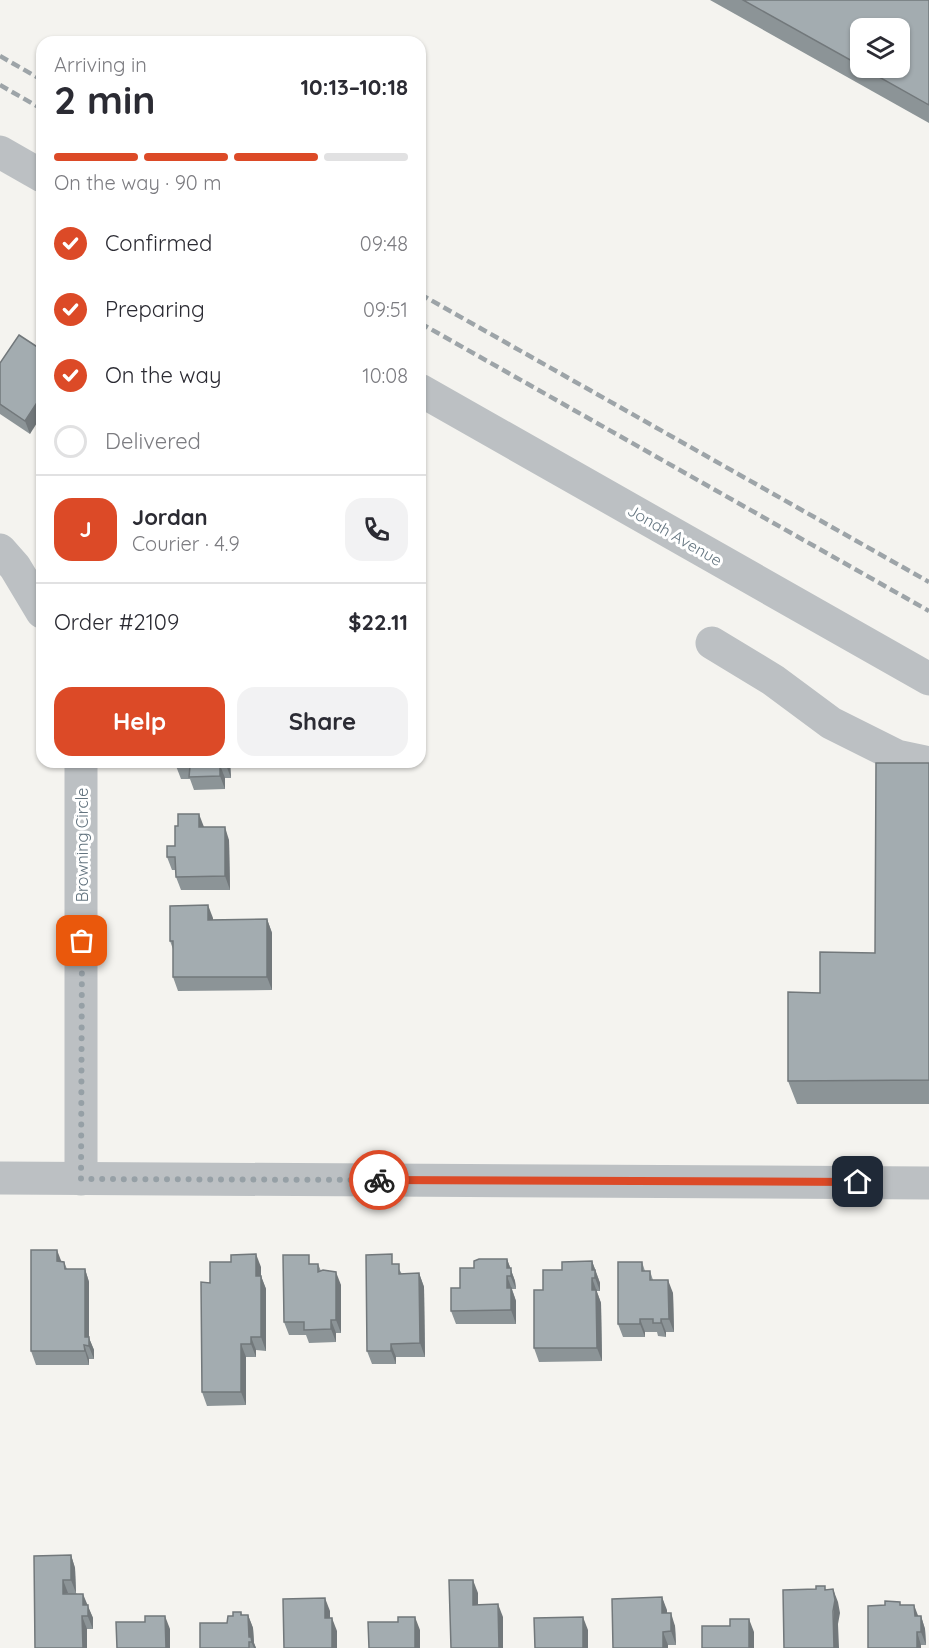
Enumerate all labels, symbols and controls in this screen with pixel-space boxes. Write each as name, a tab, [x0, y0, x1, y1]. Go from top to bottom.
map controls	[850, 18, 910, 78]
button: layers	[850, 18, 910, 78]
text: Arriving in	[54, 52, 147, 77]
text: 10:13–10:18	[300, 73, 408, 101]
text: 2 min	[54, 75, 156, 124]
text: On the way · 90 m	[54, 170, 221, 195]
icon: check	[54, 227, 87, 260]
text: Confirmed	[105, 229, 212, 257]
text: 09:48	[360, 231, 408, 256]
icon: check	[54, 293, 87, 326]
text: Preparing	[105, 295, 205, 323]
text: 09:51	[363, 297, 408, 322]
icon: check	[54, 359, 87, 392]
text: On the way	[105, 361, 221, 389]
text: 10:08	[362, 363, 408, 388]
text: Delivered	[105, 427, 201, 455]
button: phone	[345, 498, 408, 561]
street label: Jonah Avenue	[624, 500, 726, 570]
text: Jordan	[132, 503, 208, 531]
text: J	[79, 515, 92, 543]
text: Courier · 4.9	[132, 531, 240, 556]
text: Order #2109	[54, 608, 179, 636]
text: $22.11	[348, 608, 408, 636]
button: Help	[54, 687, 225, 756]
button: Share	[237, 687, 408, 756]
street label: Browning Circle	[72, 788, 92, 902]
pin	[56, 915, 107, 966]
icon: bag	[65, 924, 98, 957]
courier	[349, 1150, 409, 1210]
pin	[832, 1156, 883, 1207]
icon: bike	[363, 1164, 396, 1197]
icon: home	[841, 1165, 874, 1198]

